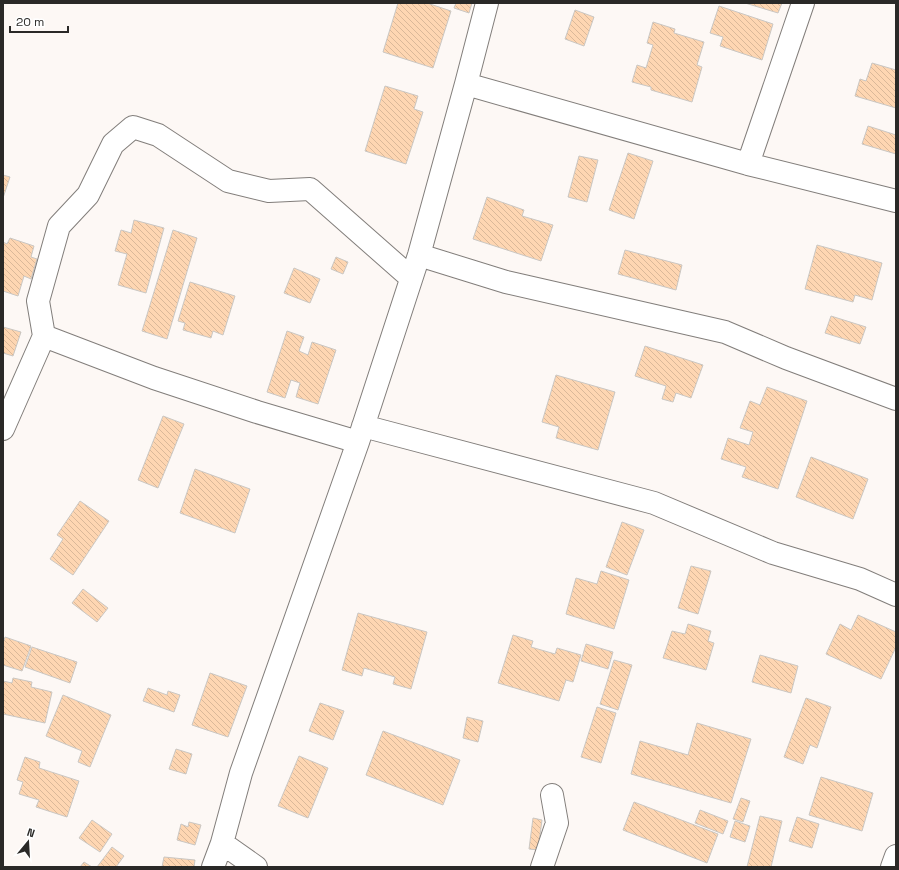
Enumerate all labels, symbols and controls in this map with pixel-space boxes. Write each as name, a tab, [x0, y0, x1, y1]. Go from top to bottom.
scale bar	[10, 8, 68, 34]
text: 20 m	[16, 14, 44, 30]
north arrow	[8, 822, 48, 862]
text: N	[25, 825, 37, 840]

